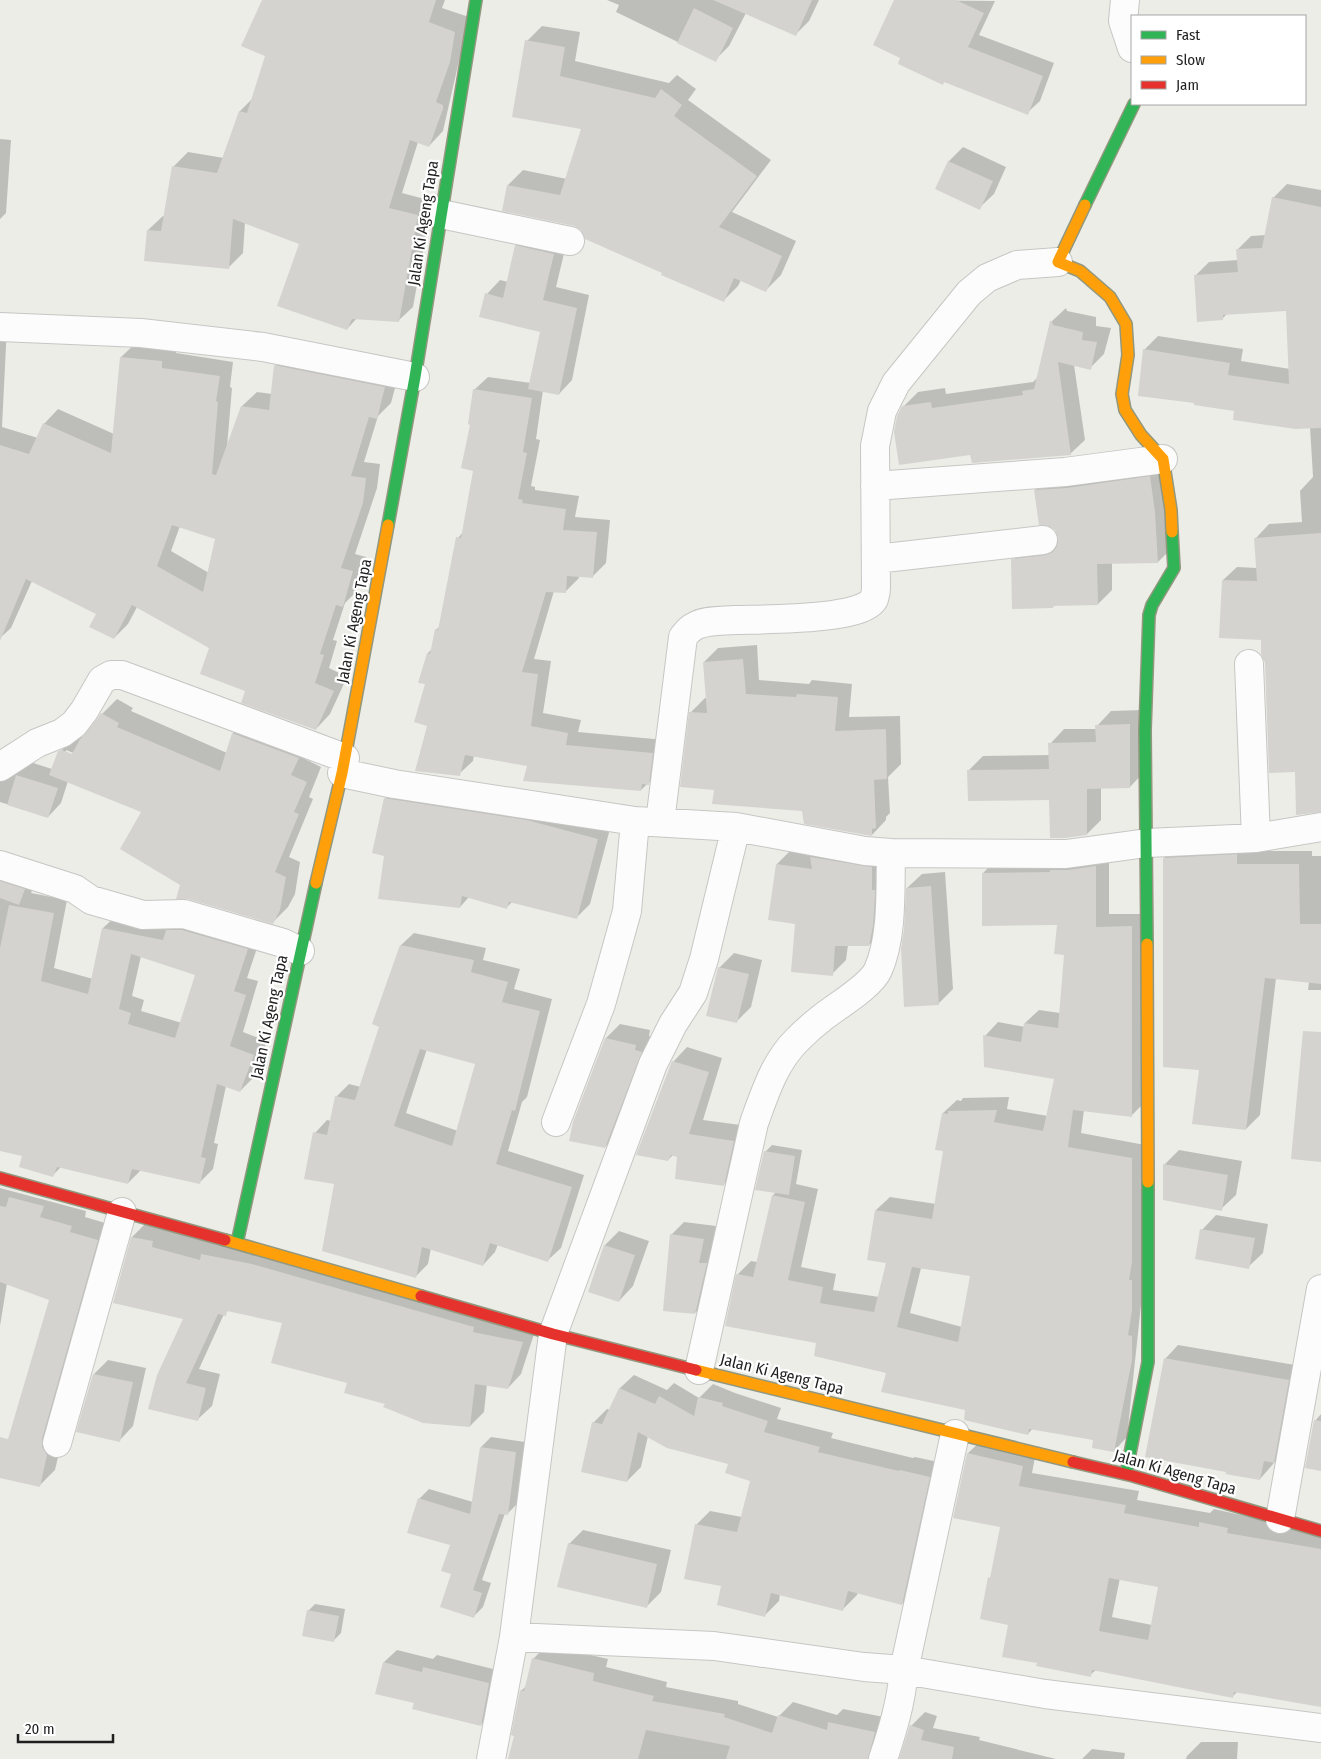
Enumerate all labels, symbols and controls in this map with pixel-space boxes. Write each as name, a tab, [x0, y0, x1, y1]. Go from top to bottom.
legend	[1131, 15, 1306, 105]
text: Fast	[1176, 26, 1200, 44]
text: Slow	[1176, 51, 1205, 69]
text: Jam	[1176, 76, 1199, 94]
street label: Jalan Ki Ageng Tapa	[404, 159, 442, 287]
street label: Jalan Ki Ageng Tapa	[333, 557, 375, 685]
street label: Jalan Ki Ageng Tapa	[247, 953, 291, 1081]
street label: Jalan Ki Ageng Tapa	[718, 1349, 846, 1399]
street label: Jalan Ki Ageng Tapa	[1112, 1445, 1239, 1499]
scale bar	[18, 1712, 112, 1744]
text: 20 m	[25, 1720, 55, 1738]

